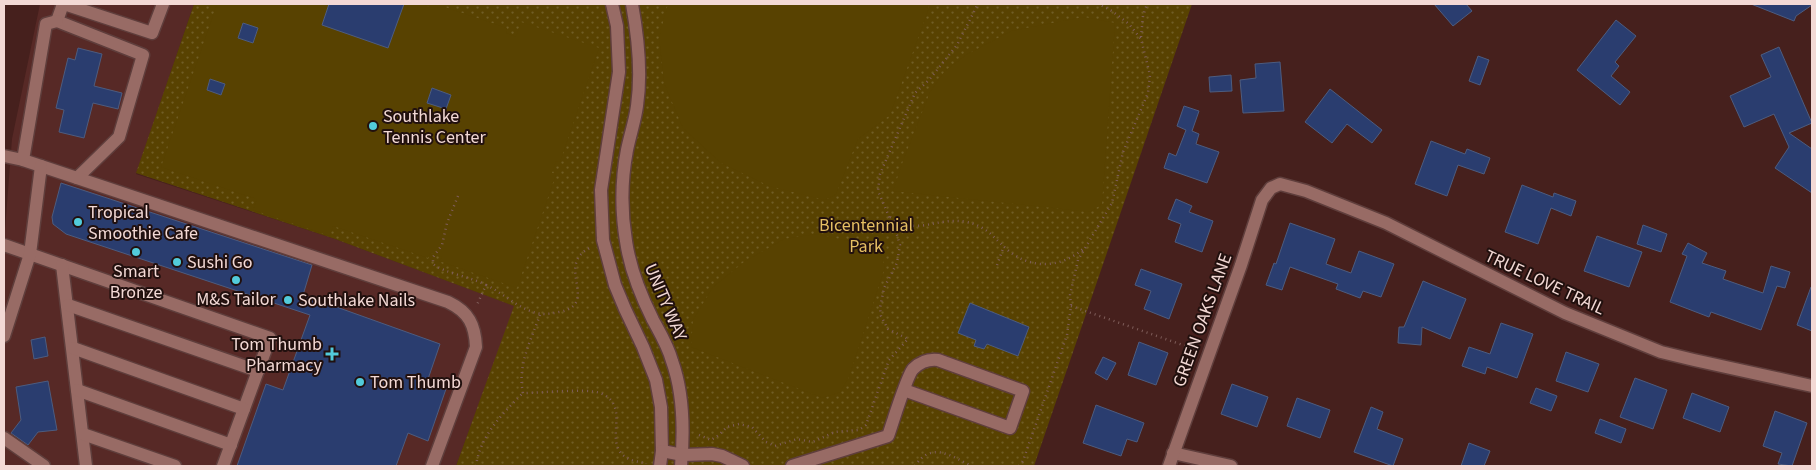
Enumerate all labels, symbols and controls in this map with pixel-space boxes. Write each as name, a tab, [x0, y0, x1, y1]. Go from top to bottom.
place label: Southlake Tennis Center	[383, 104, 486, 150]
marker: Southlake Tennis Center	[367, 120, 379, 132]
place label: Tropical Smoothie Cafe	[88, 200, 198, 246]
park label: Bicentennial Park	[819, 213, 913, 259]
marker: Tropical Smoothie Cafe	[72, 216, 84, 228]
street label: TRUE LOVE TRAIL	[1481, 244, 1609, 321]
marker: Smart Bronze	[130, 246, 142, 258]
place label: Sushi Go	[187, 250, 253, 275]
street label: GREEN OAKS LANE	[1167, 250, 1238, 390]
marker: Sushi Go	[171, 256, 183, 268]
place label: Smart Bronze	[110, 259, 162, 305]
street label: UNITY WAY	[638, 260, 693, 345]
marker: M&S Tailor	[230, 274, 242, 286]
place label: M&S Tailor	[196, 287, 277, 312]
place label: Southlake Nails	[298, 288, 415, 313]
marker: Southlake Nails	[282, 294, 294, 306]
place label: Tom Thumb Pharmacy	[231, 332, 323, 378]
marker: Tom Thumb Pharmacy	[326, 348, 338, 360]
place label: Tom Thumb	[370, 370, 461, 395]
marker: Tom Thumb	[354, 376, 366, 388]

